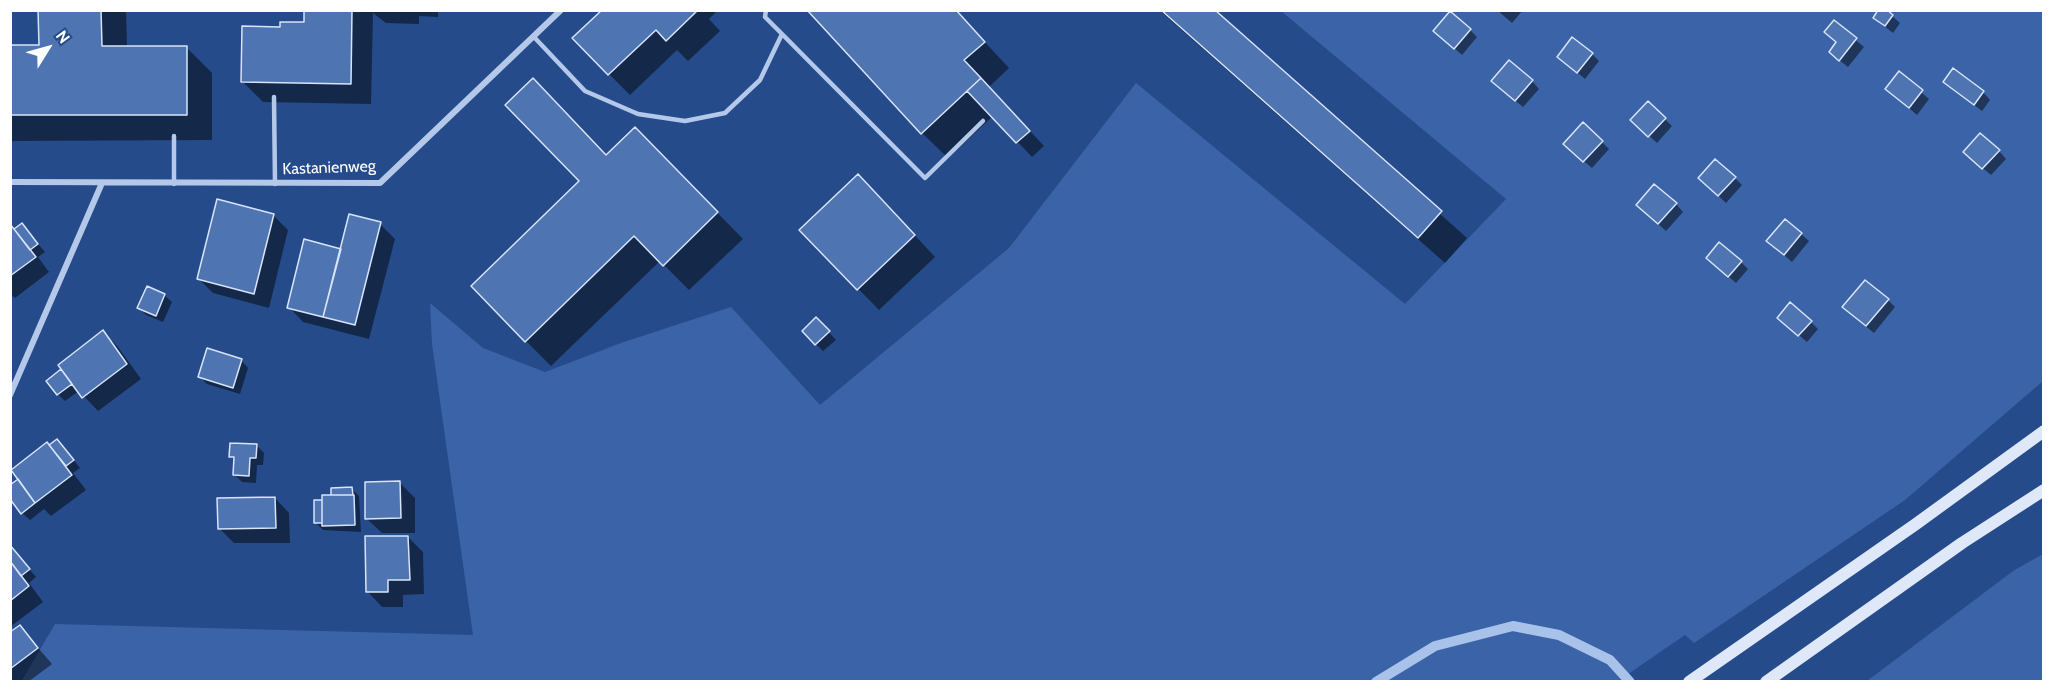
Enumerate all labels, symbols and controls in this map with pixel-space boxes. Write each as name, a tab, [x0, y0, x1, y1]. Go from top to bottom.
north arrow	[18, 18, 78, 78]
text: N	[52, 27, 74, 47]
street label: Kastanienweg	[282, 157, 376, 179]

